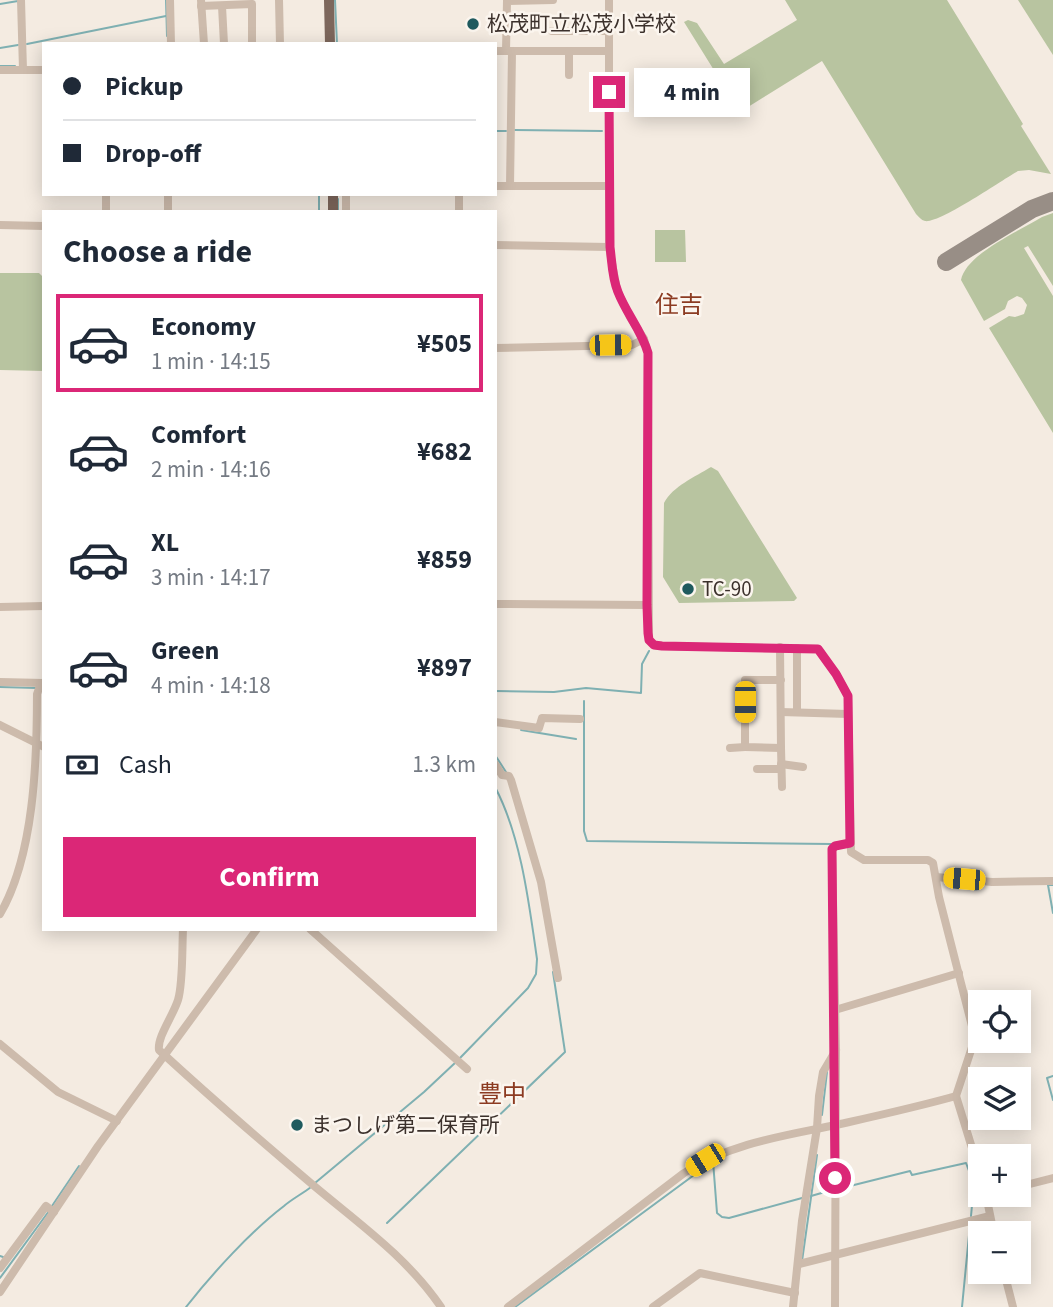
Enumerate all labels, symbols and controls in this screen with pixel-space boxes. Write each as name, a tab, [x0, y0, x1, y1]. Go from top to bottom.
place label: 松茂町立松茂小学校	[487, 9, 676, 39]
marker: 松茂町立松茂小学校	[465, 16, 481, 32]
text: Pickup	[105, 68, 183, 105]
callout: 4 min	[634, 68, 749, 116]
route end	[593, 76, 625, 108]
text: 4 min	[664, 76, 720, 109]
text: Drop-off	[105, 135, 201, 172]
text: Choose a ride	[63, 229, 252, 275]
district label: 住吉	[655, 288, 703, 323]
text: Economy	[151, 308, 256, 345]
icon: car	[67, 312, 130, 375]
text: ¥505	[417, 325, 472, 362]
car	[589, 334, 632, 356]
text: 1 min · 14:15	[151, 345, 271, 378]
text: Comfort	[151, 416, 246, 453]
icon: car	[67, 420, 130, 483]
text: ¥682	[417, 433, 472, 470]
text: 2 min · 14:16	[151, 453, 271, 486]
text: XL	[151, 524, 179, 561]
icon: car	[67, 528, 130, 591]
text: ¥859	[417, 541, 472, 578]
text: 3 min · 14:17	[151, 561, 271, 594]
place label: TC-90	[702, 574, 752, 604]
marker: TC-90	[680, 581, 696, 597]
text: Green	[151, 632, 219, 669]
icon: car	[67, 636, 130, 699]
text: ¥897	[417, 649, 472, 686]
text: 4 min · 14:18	[151, 669, 271, 702]
car	[735, 681, 756, 723]
icon: cash	[63, 746, 101, 784]
text: Cash	[119, 746, 172, 783]
text: 1.3 km	[412, 748, 476, 781]
button: Confirm	[63, 837, 476, 917]
car	[943, 867, 986, 891]
map controls	[968, 990, 1031, 1284]
button: locate	[968, 990, 1031, 1053]
button: layers	[968, 1067, 1031, 1130]
district label: 豊中	[478, 1077, 526, 1112]
place label: まつしげ第二保育所	[311, 1110, 500, 1140]
marker: まつしげ第二保育所	[289, 1117, 305, 1133]
car	[682, 1140, 729, 1180]
button: +	[968, 1144, 1031, 1207]
route start	[819, 1162, 851, 1194]
button: −	[968, 1221, 1031, 1284]

